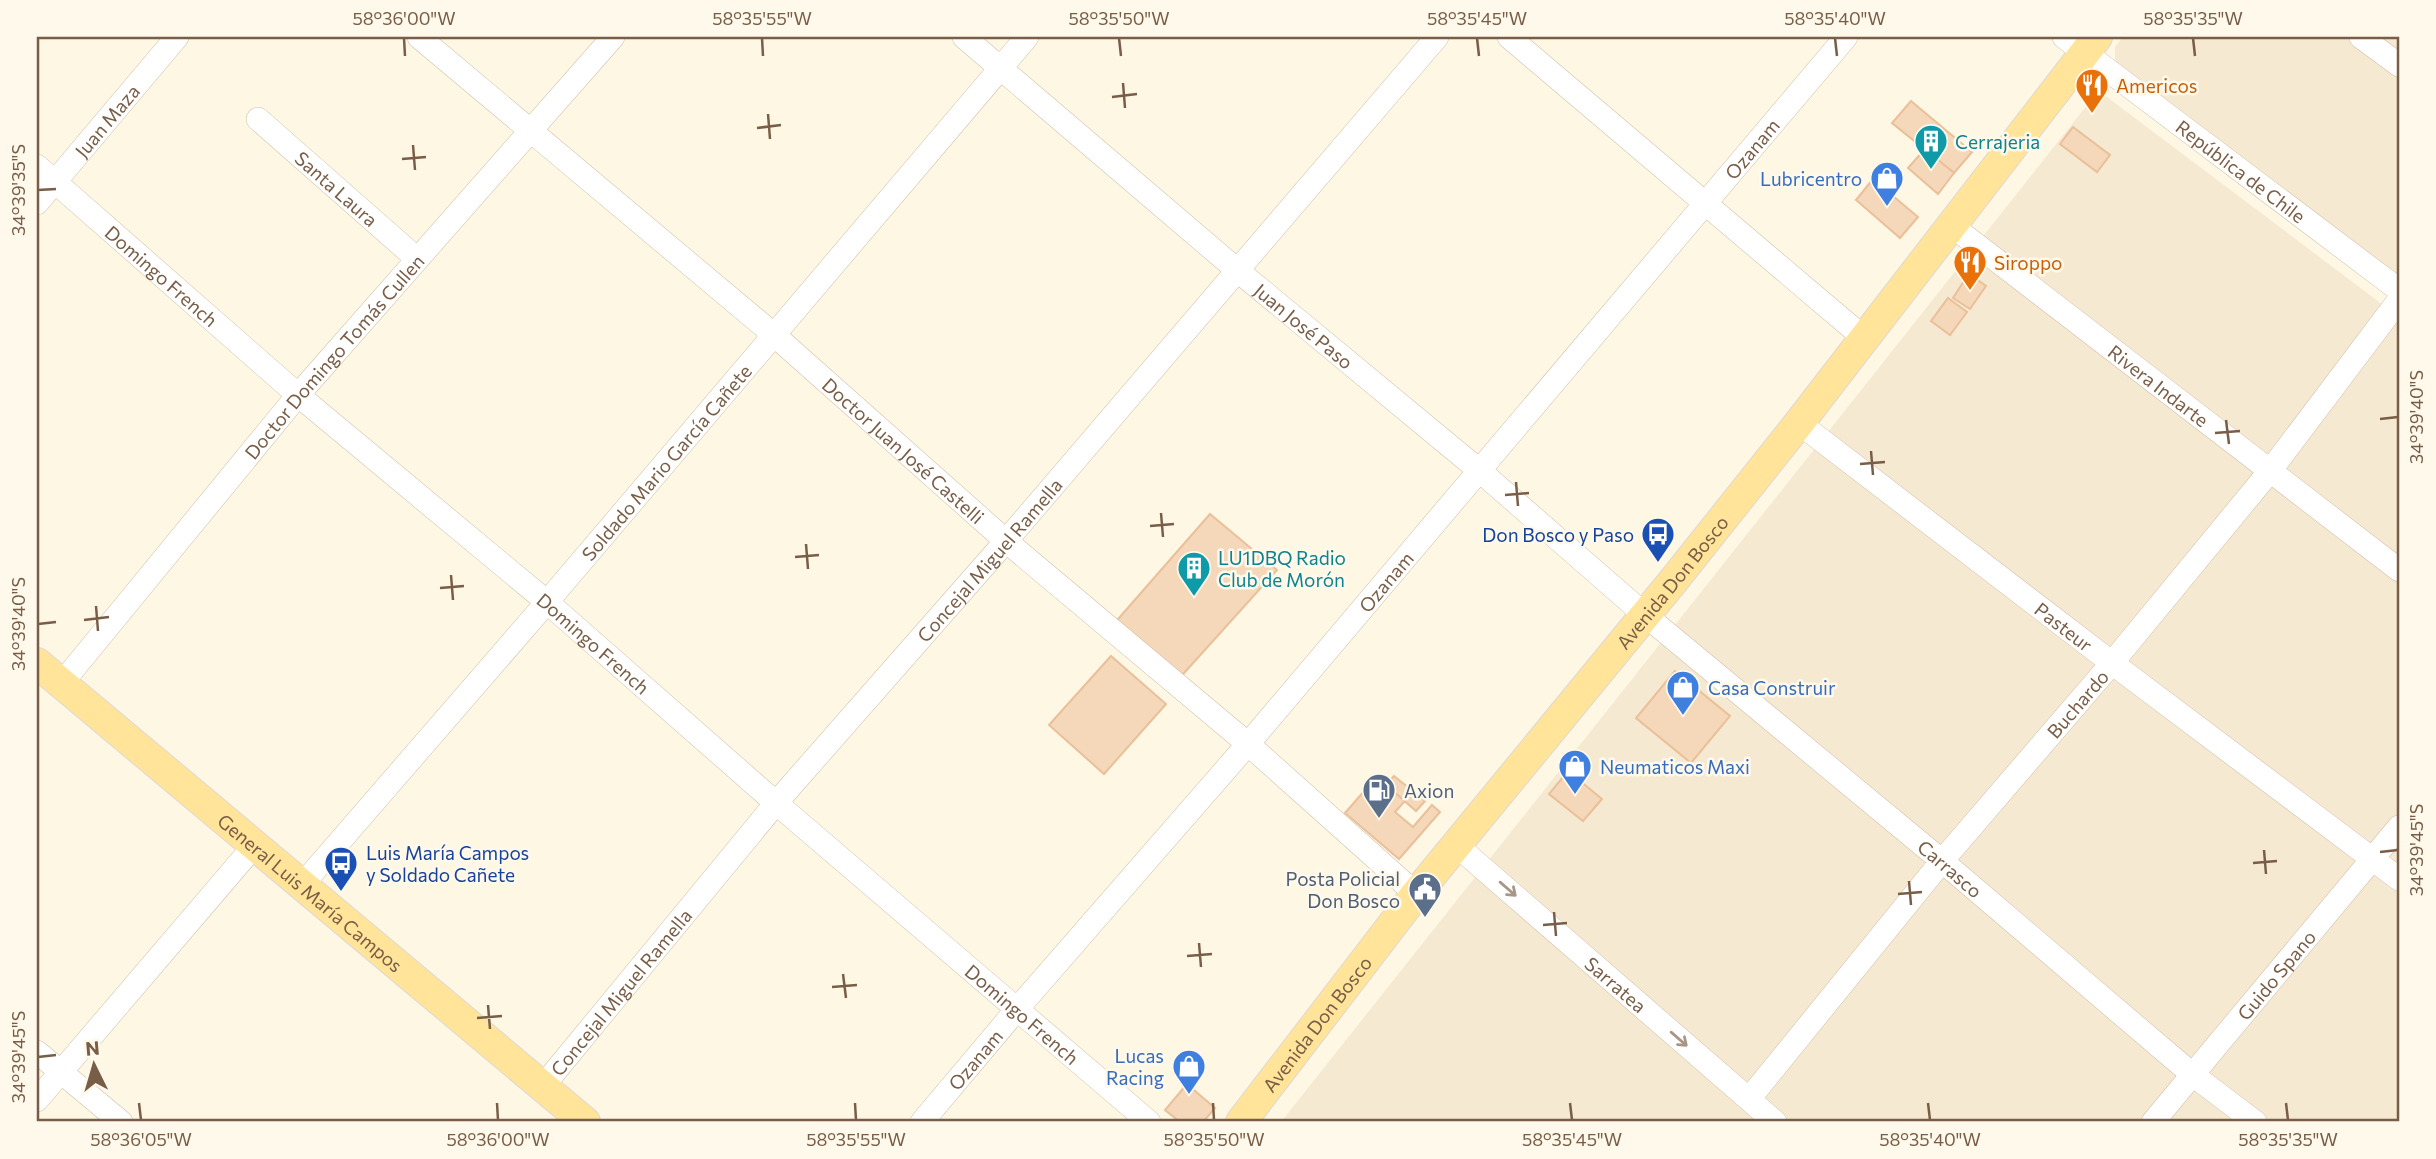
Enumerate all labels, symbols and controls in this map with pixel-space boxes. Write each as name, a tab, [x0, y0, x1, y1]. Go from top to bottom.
text: 58°36'00"W	[352, 7, 456, 29]
text: 58°35'55"W	[712, 7, 812, 29]
text: 58°35'50"W	[1068, 7, 1170, 29]
text: 58°35'45"W	[1427, 7, 1527, 29]
text: 58°35'40"W	[1784, 7, 1886, 29]
text: 58°35'35"W	[2143, 7, 2243, 29]
restaurant icon: Americos	[2073, 66, 2111, 115]
place label: Americos	[2116, 74, 2197, 97]
street label: Juan Maza	[69, 79, 144, 161]
street label: Ozanam	[1719, 114, 1784, 184]
street label: República de Chile	[2172, 115, 2310, 227]
building icon: Cerrajeria	[1912, 122, 1950, 171]
place label: Cerrajeria	[1955, 130, 2040, 153]
text: 34°39'35"S	[7, 144, 29, 236]
street label: Santa Laura	[291, 146, 383, 231]
shop icon: Lubricentro	[1868, 159, 1906, 208]
place label: Lubricentro	[1760, 167, 1862, 190]
street label: Domingo French	[101, 220, 223, 331]
restaurant icon: Siroppo	[1951, 243, 1989, 292]
street label: Doctor Domingo Tomás Cullen	[239, 249, 428, 463]
place label: Siroppo	[1994, 251, 2062, 274]
street label: Juan José Paso	[1250, 278, 1358, 373]
street label: Rivera Indarte	[2104, 339, 2214, 431]
street label: Soldado Mario García Cañete	[576, 359, 756, 565]
text: 34°39'40"S	[2405, 370, 2427, 464]
street label: Doctor Juan José Castelli	[818, 372, 989, 528]
street label: Concejal Miguel Ramella	[912, 473, 1066, 646]
street label: Avenida Don Bosco	[1611, 511, 1733, 653]
bus stop icon: Don Bosco y Paso	[1639, 515, 1677, 564]
place label: Don Bosco y Paso	[1482, 523, 1634, 546]
place label: LU1DBQ Radio Club de Morón	[1218, 546, 1346, 591]
street label: Ozanam	[1353, 546, 1418, 617]
building icon: LU1DBQ Radio Club de Morón	[1175, 549, 1213, 598]
text: 34°39'40"S	[7, 577, 29, 671]
street label: Domingo French	[533, 587, 655, 698]
street label: Pasteur	[2031, 597, 2098, 656]
street label: Buchardo	[2042, 665, 2113, 742]
shop icon: Casa Construir	[1664, 668, 1702, 717]
place label: Casa Construir	[1708, 676, 1836, 699]
shop icon: Neumaticos Maxi	[1556, 747, 1594, 796]
place label: Neumaticos Maxi	[1600, 755, 1750, 778]
fuel station icon: Axion	[1360, 771, 1398, 820]
place label: Axion	[1404, 779, 1454, 802]
text: 34°39'45"S	[2405, 804, 2427, 896]
street label: General Luis María Campos	[214, 808, 408, 976]
street label: Carrasco	[1913, 835, 1987, 902]
place label: Luis María Campos y Soldado Cañete	[366, 841, 529, 886]
bus stop icon: Luis María Campos y Soldado Cañete	[322, 844, 360, 893]
place label: Posta Policial Don Bosco	[1286, 867, 1400, 912]
public building icon: Posta Policial Don Bosco	[1406, 870, 1444, 919]
one-way arrow	[1498, 881, 1516, 897]
street label: Concejal Miguel Ramella	[545, 904, 696, 1080]
street label: Guido Spano	[2232, 925, 2320, 1024]
street label: Avenida Don Bosco	[1257, 951, 1376, 1096]
street label: Sarratea	[1581, 951, 1651, 1017]
street label: Domingo French	[961, 959, 1084, 1069]
text: 34°39'45"S	[7, 1011, 29, 1103]
street label: Ozanam	[943, 1024, 1007, 1094]
north arrow	[60, 1030, 130, 1100]
one-way arrow	[1670, 1031, 1688, 1047]
text: N	[84, 1035, 101, 1060]
place label: Lucas Racing	[1106, 1044, 1164, 1089]
shop icon: Lucas Racing	[1170, 1047, 1208, 1096]
text: 58°36'05"W	[90, 1128, 192, 1150]
text: 58°36'00"W	[446, 1128, 550, 1150]
text: 58°35'55"W	[806, 1128, 906, 1150]
text: 58°35'50"W	[1163, 1128, 1265, 1150]
text: 58°35'45"W	[1522, 1128, 1622, 1150]
text: 58°35'40"W	[1879, 1128, 1981, 1150]
text: 58°35'35"W	[2238, 1128, 2338, 1150]

